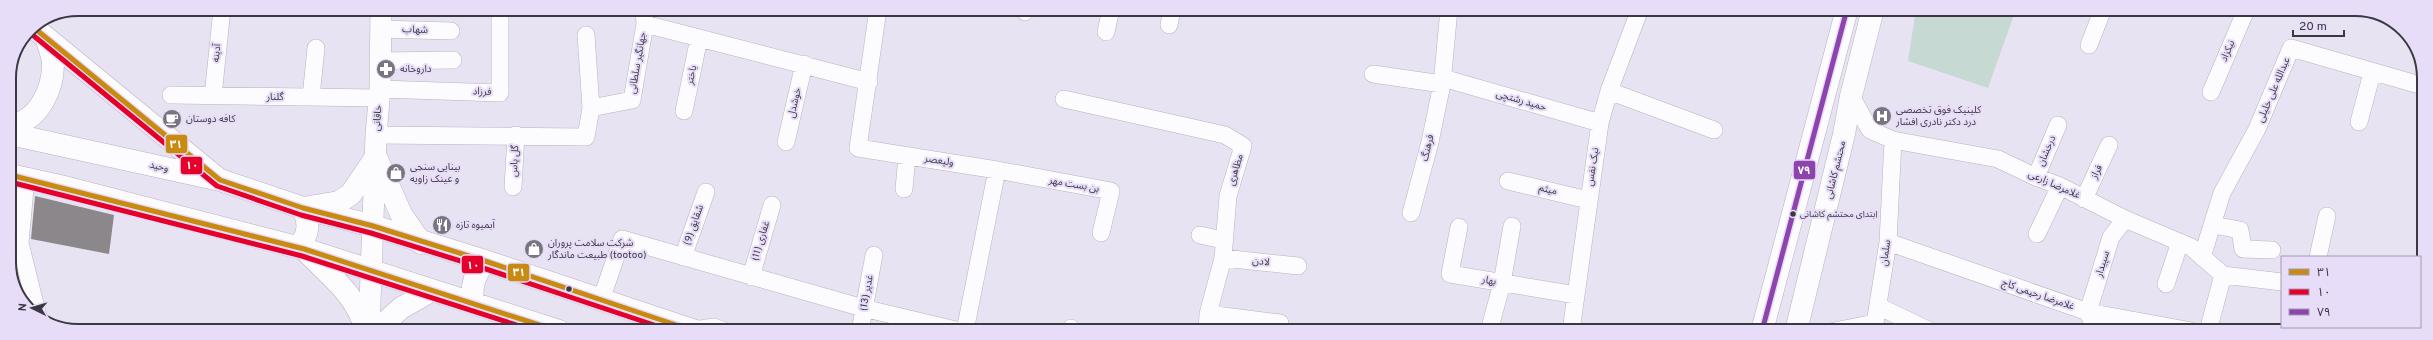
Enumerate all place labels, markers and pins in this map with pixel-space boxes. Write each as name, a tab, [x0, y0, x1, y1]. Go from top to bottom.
pharmacy icon: داروخانه	[375, 58, 397, 80]
place label: داروخانه	[400, 63, 432, 76]
place label: کلینیک فوق تخصصی درد دکتر نادری افشار	[1895, 104, 1982, 129]
hospital icon: کلینیک فوق تخصصی درد دکتر نادری افشار	[1871, 105, 1893, 127]
cafe icon: کافه دوستان	[161, 108, 183, 130]
place label: کافه دوستان	[186, 113, 236, 126]
place label: بینایی سنجی و عینک زاویه	[410, 161, 461, 186]
shop icon: بینایی سنجی و عینک زاویه	[385, 162, 407, 184]
marker: ابتدای محتشم کاشانی	[1788, 209, 1798, 219]
place label: ابتدای محتشم کاشانی	[1800, 209, 1878, 221]
restaurant icon: آبمیوه تازه	[431, 214, 453, 236]
place label: آبمیوه تازه	[456, 219, 496, 232]
place label: شرکت سلامت پروران طبیعت ماندگار (tootoo)	[547, 237, 646, 262]
shop icon: شرکت سلامت پروران طبیعت ماندگار (tootoo)	[523, 238, 545, 260]
unlabelled marker	[564, 284, 574, 294]

